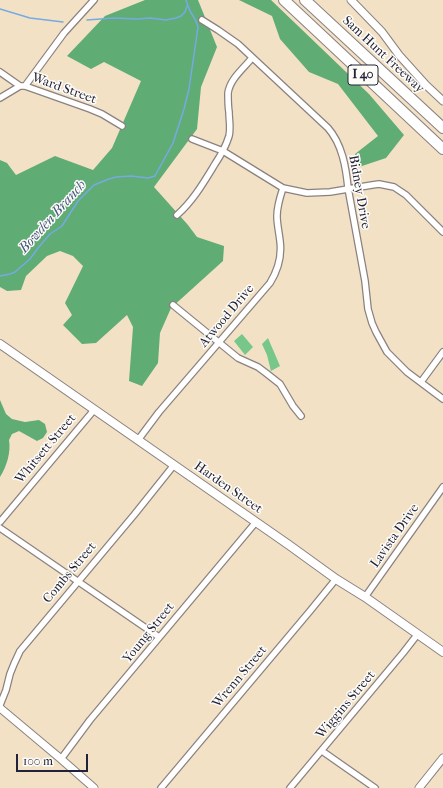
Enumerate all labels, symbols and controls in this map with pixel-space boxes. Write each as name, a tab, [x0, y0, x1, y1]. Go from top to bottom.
street label: Sam Hunt Freeway	[339, 13, 427, 97]
road number: I 40	[348, 65, 378, 85]
street label: Ward Street	[30, 70, 98, 108]
street label: Bidney Drive	[345, 154, 373, 230]
water label: Bowden Branch	[16, 177, 90, 257]
street label: Atwood Drive	[196, 281, 258, 351]
street label: Whitsett Street	[12, 411, 80, 487]
street label: Harden Street	[191, 459, 265, 517]
street label: Lavista Drive	[367, 501, 423, 571]
street label: Combs Street	[40, 539, 100, 607]
street label: Young Street	[120, 600, 178, 666]
street label: Wrenn Street	[210, 643, 270, 711]
street label: Wiggins Street	[313, 668, 379, 742]
scale bar	[18, 746, 90, 772]
text: 100 m	[23, 754, 53, 768]

